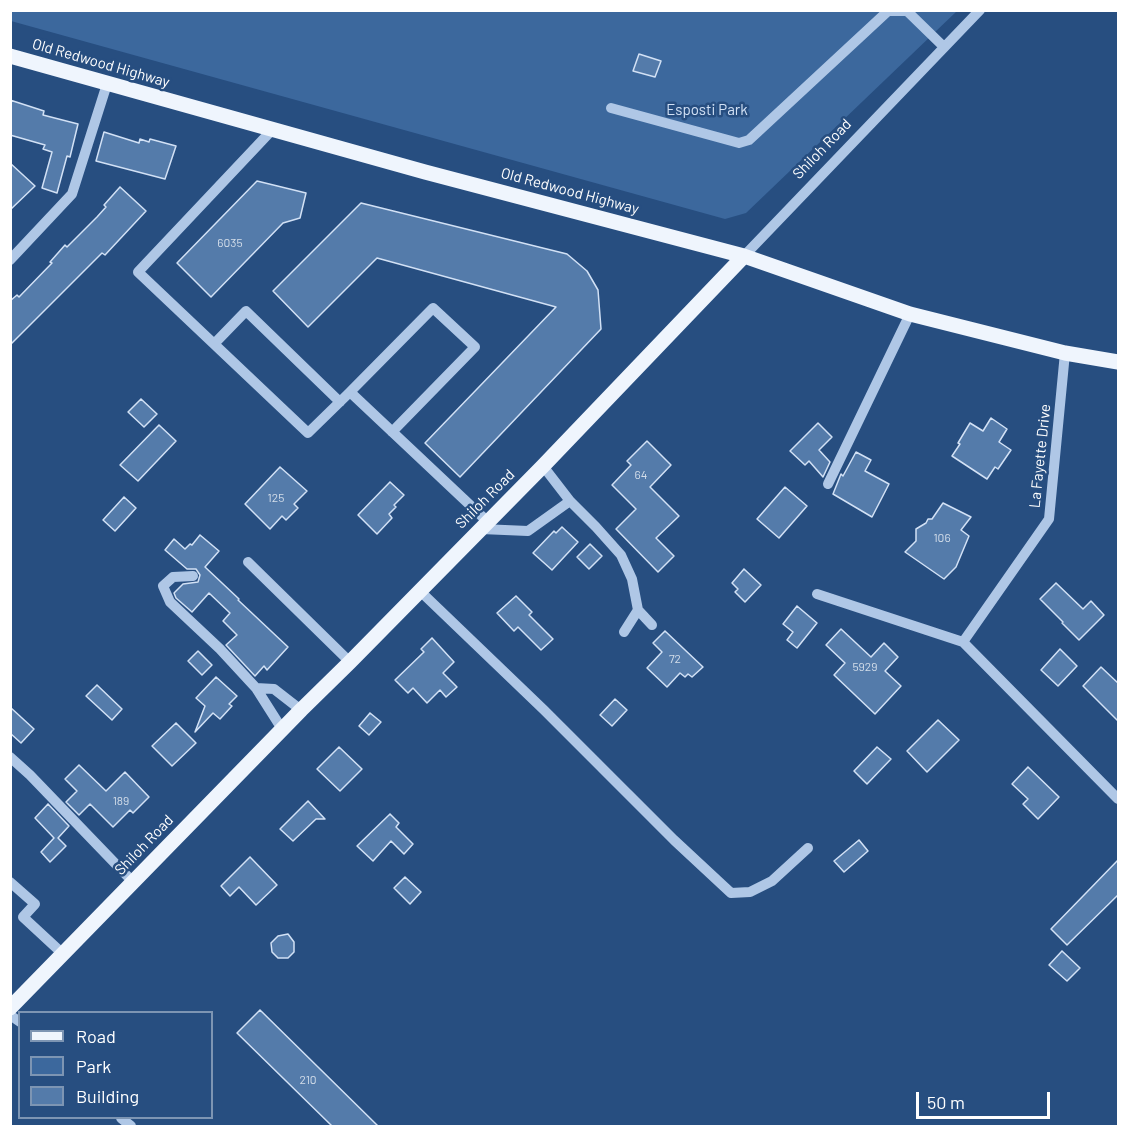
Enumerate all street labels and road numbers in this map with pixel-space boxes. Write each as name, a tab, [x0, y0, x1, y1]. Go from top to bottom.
street label: Old Redwood Highway	[30, 35, 172, 91]
street label: Shiloh Road	[789, 115, 855, 183]
street label: Old Redwood Highway	[499, 164, 641, 218]
street label: La Fayette Drive	[1026, 403, 1054, 509]
street label: Shiloh Road	[452, 466, 518, 532]
street label: Shiloh Road	[111, 811, 177, 879]

